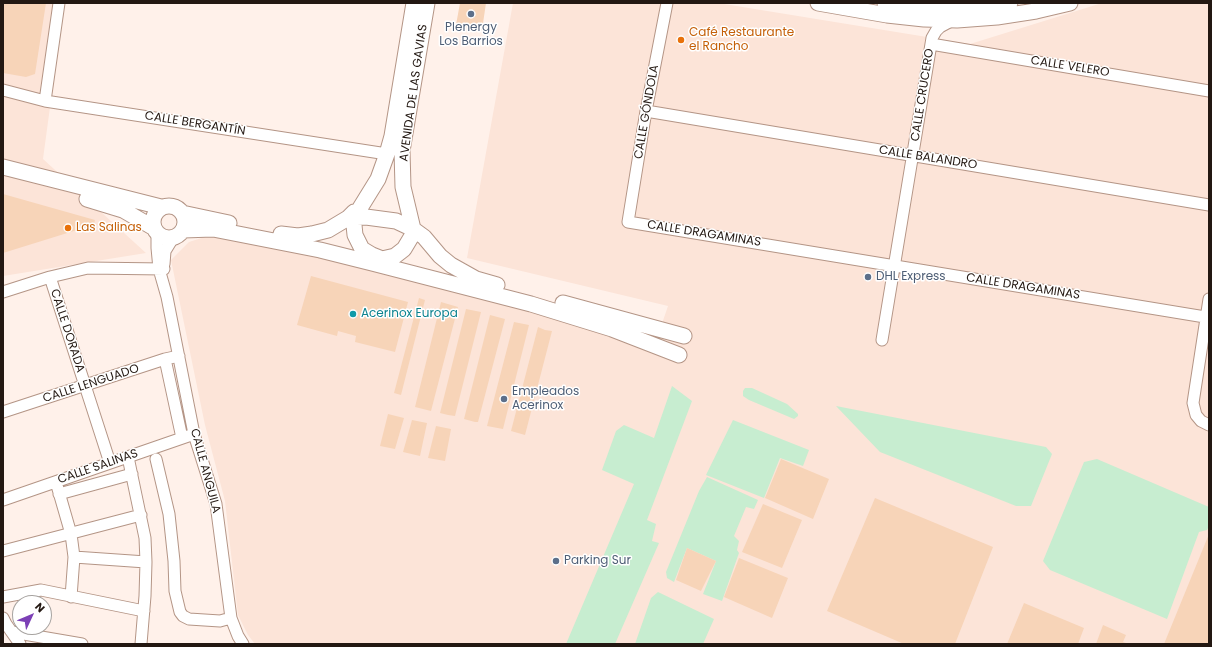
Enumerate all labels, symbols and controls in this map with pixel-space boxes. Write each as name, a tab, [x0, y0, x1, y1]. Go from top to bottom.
marker: Plenergy Los Barrios	[466, 9, 476, 19]
place label: Plenergy Los Barrios	[439, 21, 503, 49]
street label: AVENIDA DE LAS GAVIAS	[397, 23, 431, 163]
place label: Café Restaurante el Rancho	[689, 26, 794, 54]
marker: Café Restaurante el Rancho	[676, 35, 686, 45]
street label: CALLE CRUCERO	[909, 48, 937, 142]
street label: CALLE VELERO	[1030, 54, 1110, 80]
street label: CALLE GÓNDOLA	[632, 64, 662, 160]
street label: CALLE BERGANTÍN	[144, 109, 246, 139]
street label: CALLE BALANDRO	[878, 143, 978, 173]
street label: CALLE DRAGAMINAS	[646, 218, 762, 250]
place label: Las Salinas	[76, 221, 142, 235]
marker: Las Salinas	[63, 223, 73, 233]
place label: DHL Express	[876, 270, 946, 284]
street label: CALLE DRAGAMINAS	[965, 271, 1081, 303]
marker: DHL Express	[863, 272, 873, 282]
street label: CALLE DORADA	[47, 287, 87, 375]
place label: Acerinox Europa	[361, 307, 458, 321]
marker: Acerinox Europa	[348, 309, 358, 319]
street label: CALLE LENGUADO	[41, 362, 141, 406]
place label: Empleados Acerinox	[512, 385, 579, 413]
marker: Empleados Acerinox	[499, 394, 509, 404]
street label: CALLE ANGUILA	[187, 427, 223, 515]
street label: CALLE SALINAS	[56, 447, 140, 487]
place label: Parking Sur	[564, 554, 631, 568]
marker: Parking Sur	[551, 556, 561, 566]
north arrow	[12, 595, 52, 635]
text: N	[31, 599, 49, 616]

